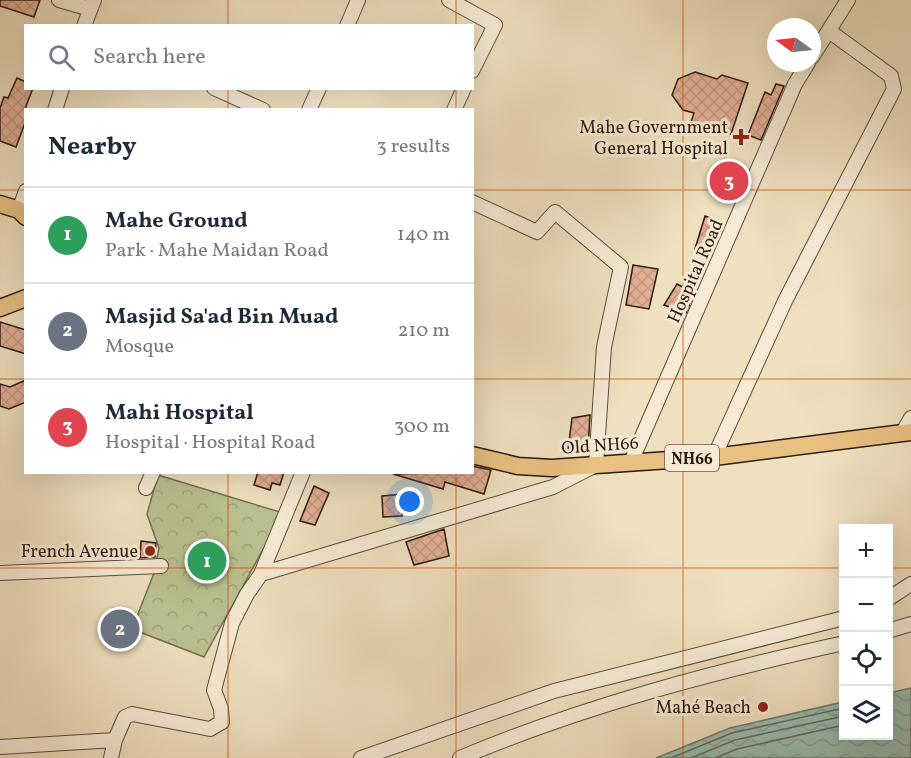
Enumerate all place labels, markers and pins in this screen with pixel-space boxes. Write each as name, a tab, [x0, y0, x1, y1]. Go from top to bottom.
place label: Mahe Government General Hospital	[579, 116, 728, 162]
marker: Mahe Government General Hospital	[732, 128, 750, 146]
pin: 3	[710, 158, 748, 204]
pin: 1	[188, 538, 226, 584]
place label: French Avenue	[21, 540, 138, 565]
marker: French Avenue	[143, 544, 157, 558]
pin: 2	[100, 606, 140, 652]
place label: Mahé Beach	[655, 696, 751, 721]
marker: Mahé Beach	[756, 700, 770, 714]

